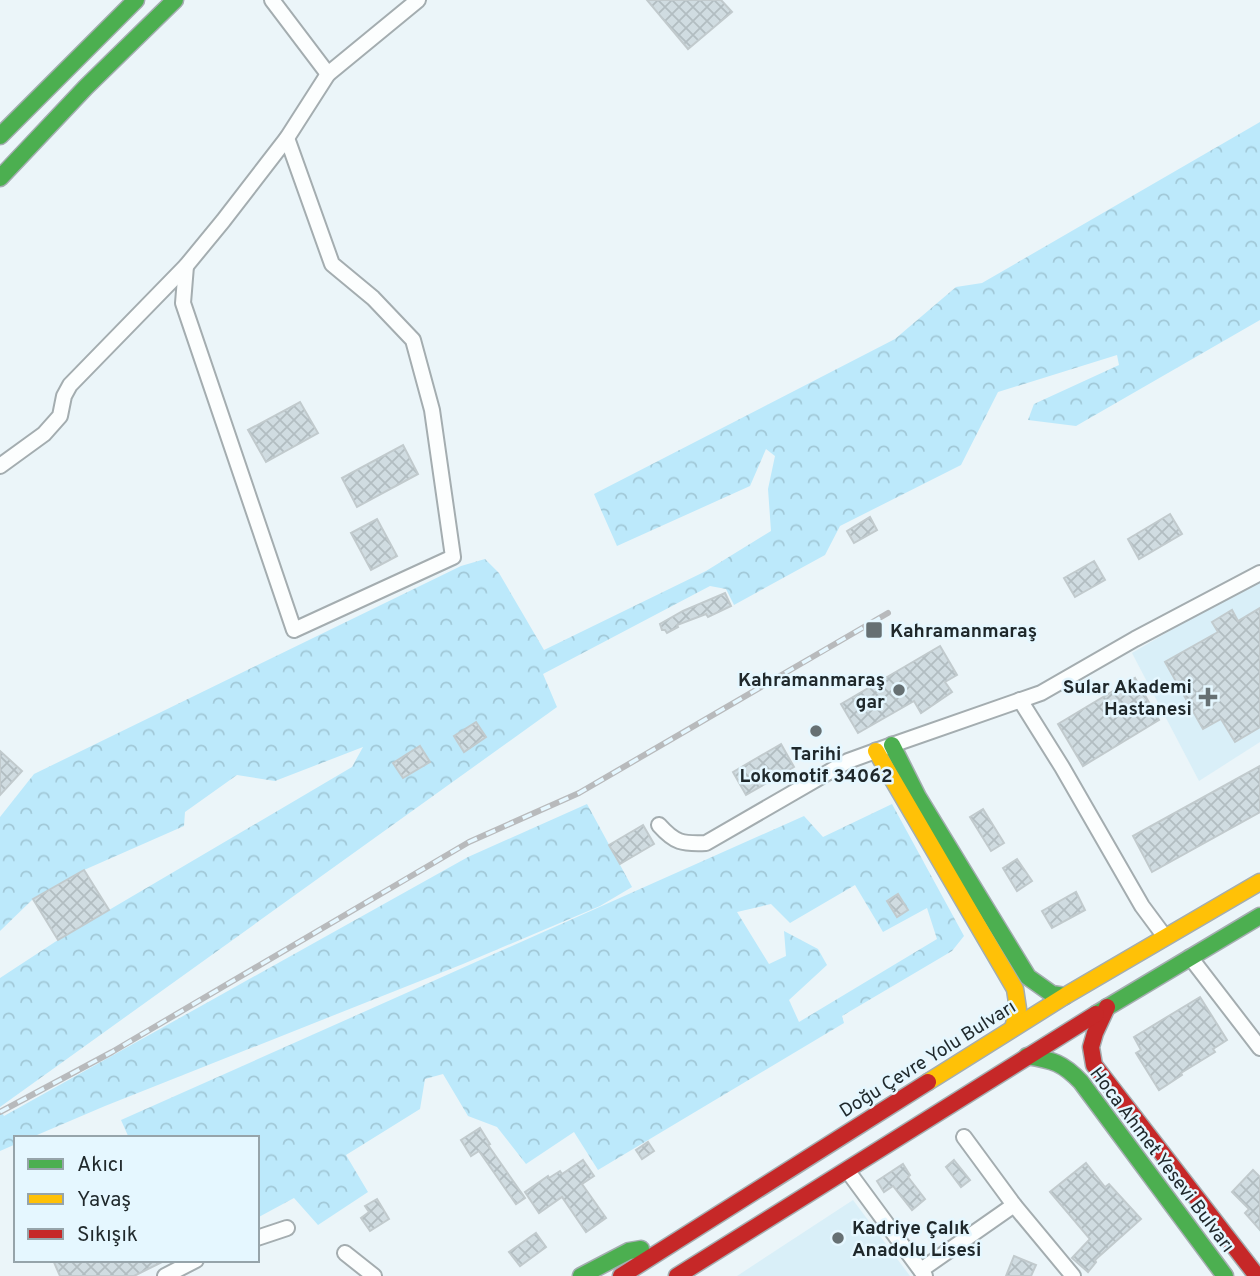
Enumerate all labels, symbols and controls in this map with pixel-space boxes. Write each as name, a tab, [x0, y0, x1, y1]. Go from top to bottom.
marker: Kahramanmaraş	[864, 620, 884, 640]
place label: Kahramanmaraş	[890, 620, 1037, 644]
place label: Kahramanmaraş gar	[738, 669, 885, 715]
place label: Sular Akademi Hastanesi	[1063, 676, 1192, 722]
marker: Kahramanmaraş gar	[891, 682, 907, 698]
marker: Sular Akademi Hastanesi	[1198, 687, 1218, 707]
marker: Tarihi Lokomotif 34062	[808, 723, 824, 739]
place label: Tarihi Lokomotif 34062	[739, 743, 893, 789]
street label: Doğu Çevre Yolu Bulvarı	[835, 996, 1021, 1124]
street label: Hoca Ahmet Yesevi Bulvarı	[1084, 1063, 1239, 1258]
legend	[14, 1136, 259, 1262]
text: Akıcı	[77, 1152, 124, 1179]
text: Yavaş	[77, 1187, 131, 1214]
place label: Kadriye Çalık Anadolu Lisesi	[852, 1217, 981, 1263]
text: Sıkışık	[77, 1222, 138, 1249]
marker: Kadriye Çalık Anadolu Lisesi	[830, 1230, 846, 1246]

